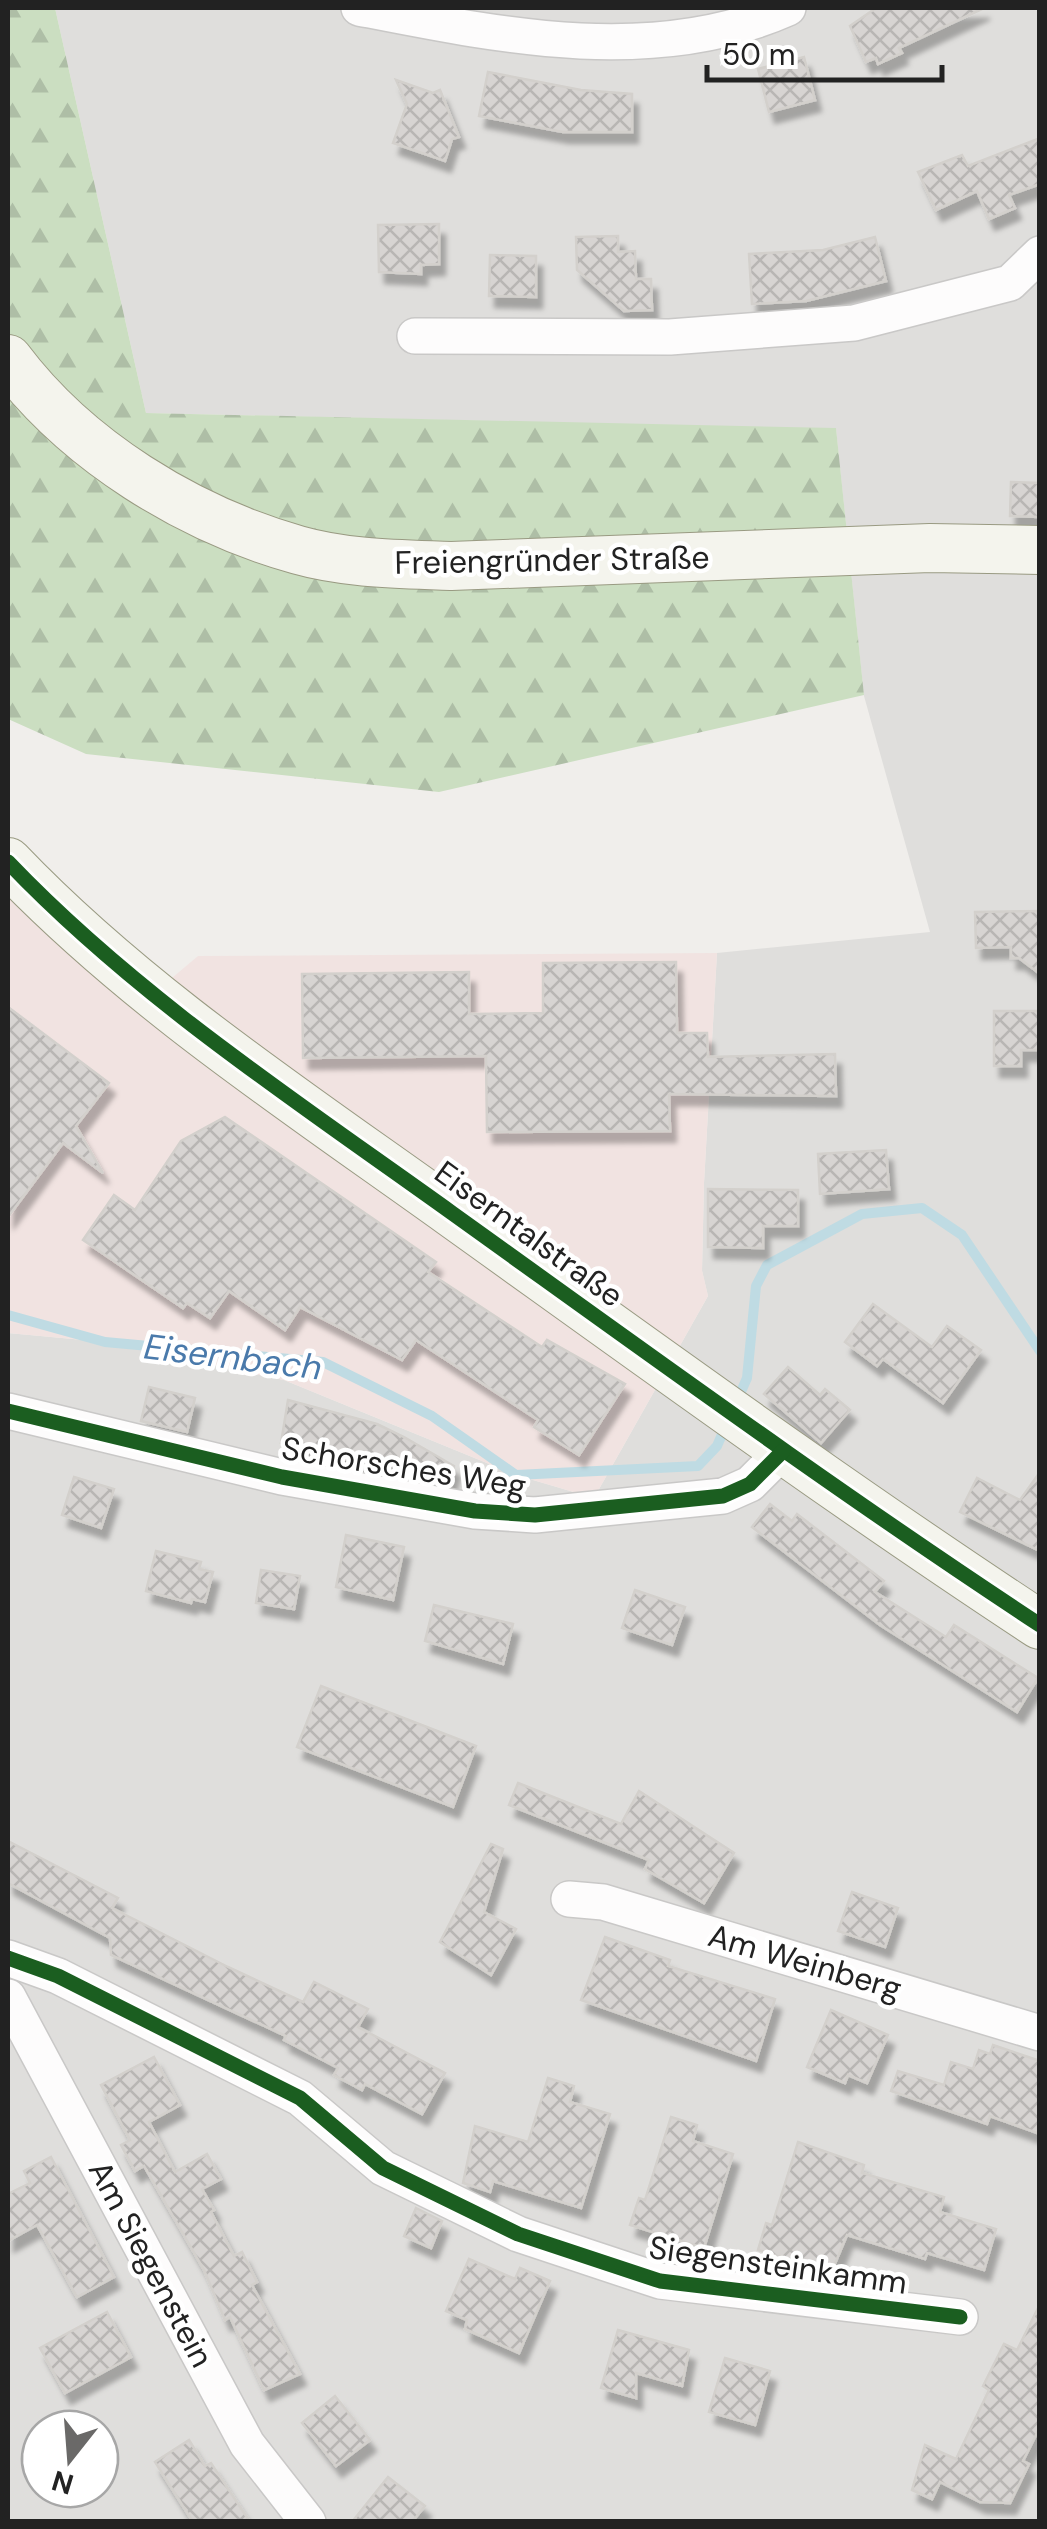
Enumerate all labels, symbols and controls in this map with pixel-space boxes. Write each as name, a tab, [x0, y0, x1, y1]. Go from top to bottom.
scale bar	[707, 20, 942, 82]
text: 50 m	[722, 35, 796, 74]
street label: Freiengründer Straße	[394, 536, 710, 584]
street label: Eiserntalstraße	[426, 1151, 632, 1317]
water label: Eisernbach	[141, 1323, 325, 1391]
street label: Schorsches Weg	[279, 1427, 529, 1507]
street label: Am Weinberg	[703, 1914, 907, 2010]
street label: Am Siegenstein	[79, 2153, 223, 2375]
street label: Siegensteinkamm	[646, 2226, 910, 2304]
north arrow	[20, 2409, 120, 2509]
text: N	[48, 2462, 78, 2503]

